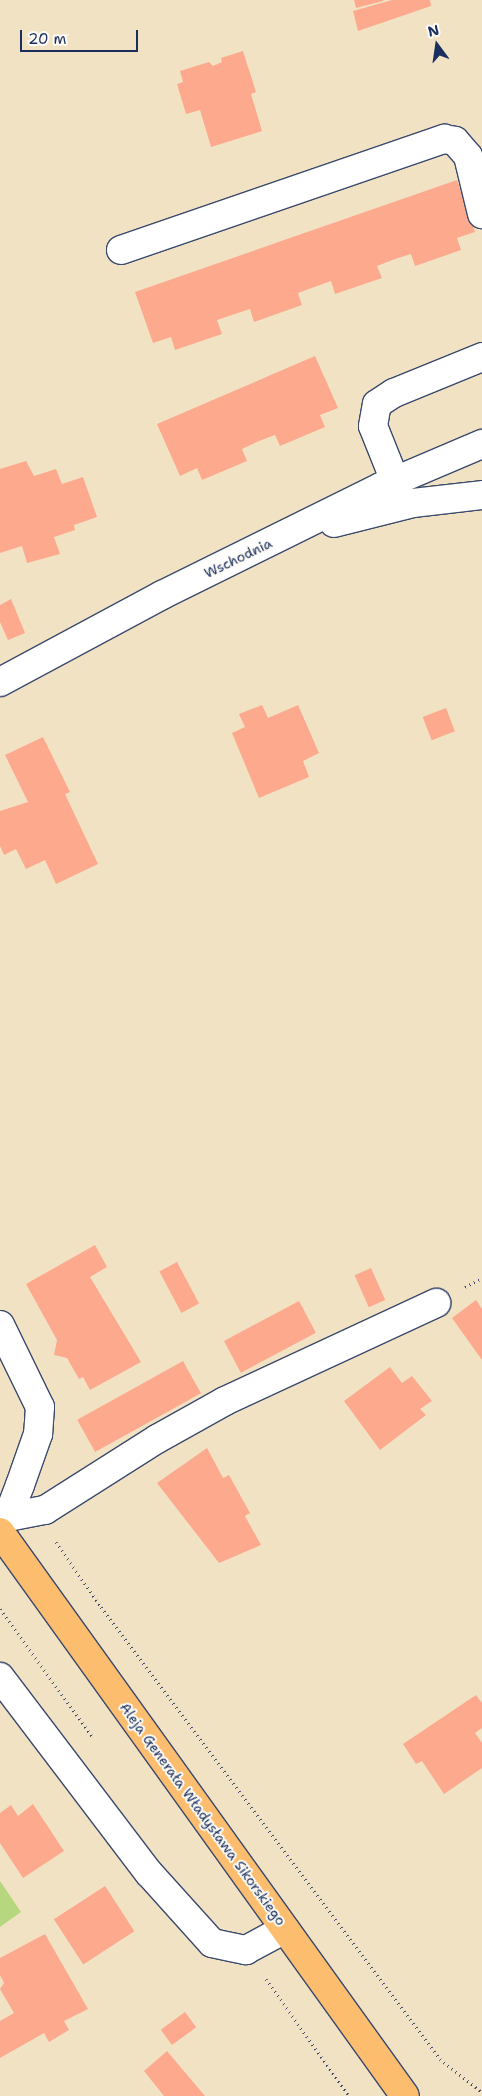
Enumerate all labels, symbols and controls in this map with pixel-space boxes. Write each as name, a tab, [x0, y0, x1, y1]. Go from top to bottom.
scale bar	[22, 20, 140, 52]
north arrow	[412, 20, 462, 70]
text: N	[426, 20, 441, 41]
text: 20 m	[28, 29, 67, 49]
street label: Wschodnia	[201, 534, 275, 582]
street label: Aleja Generała Władysława Sikorskiego	[116, 1699, 290, 1929]

